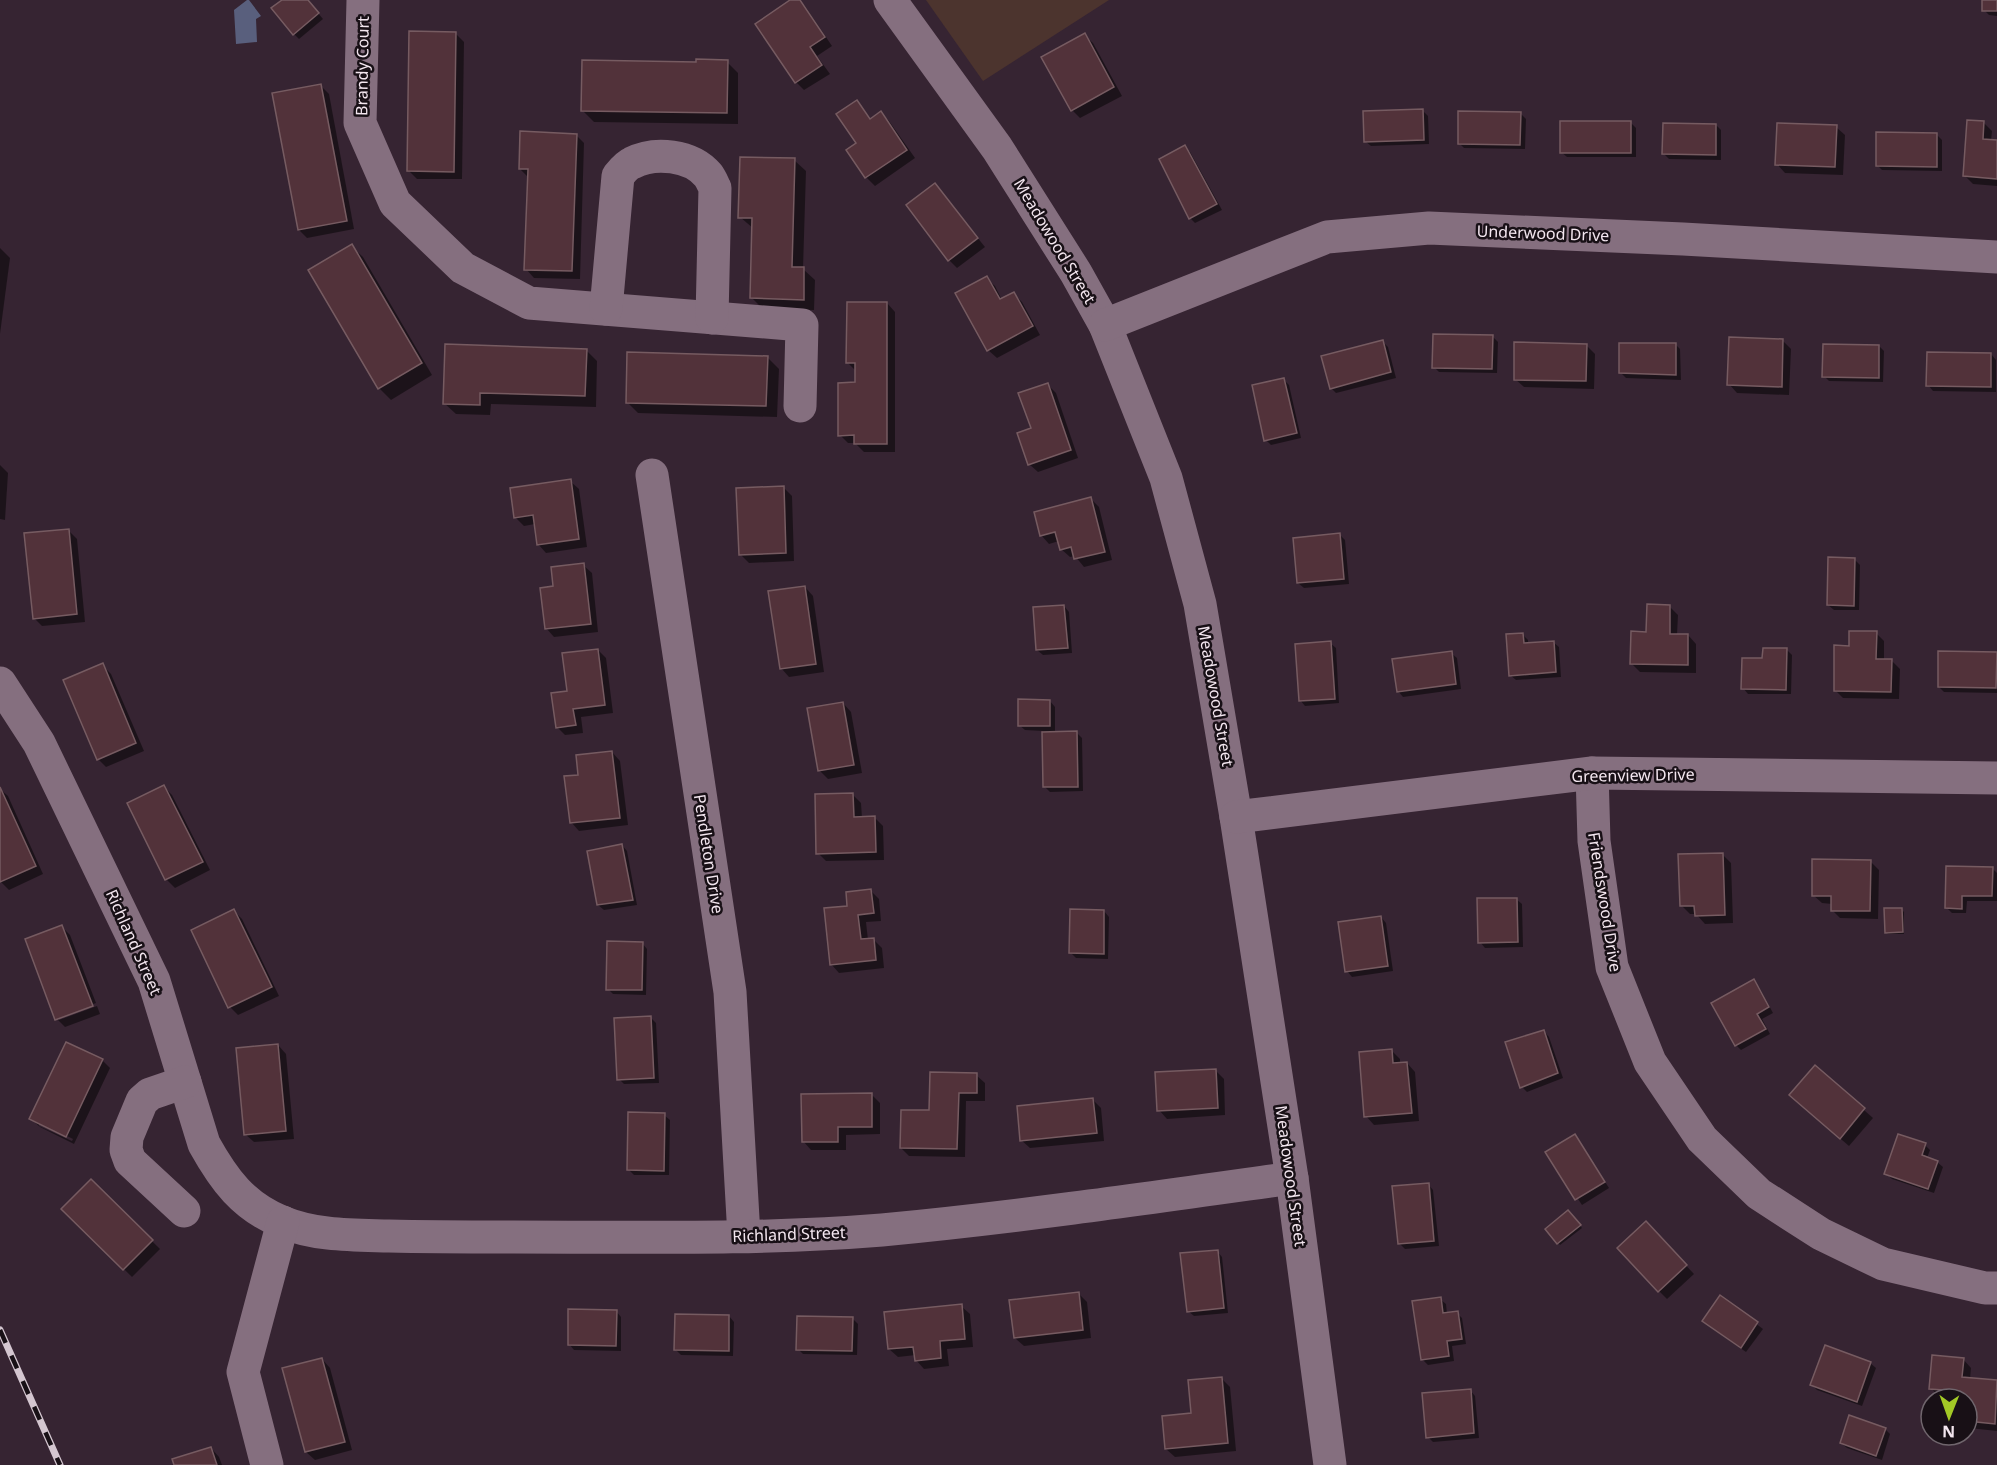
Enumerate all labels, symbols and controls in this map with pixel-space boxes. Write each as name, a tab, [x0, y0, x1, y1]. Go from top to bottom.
street label: Brandy Court	[350, 16, 374, 116]
street label: Meadowood Street	[1009, 174, 1101, 308]
street label: Underwood Drive	[1476, 220, 1610, 246]
street label: Meadowood Street	[1193, 624, 1239, 768]
street label: Greenview Drive	[1571, 763, 1695, 787]
street label: Pendleton Drive	[689, 793, 729, 915]
street label: Friendswood Drive	[1583, 831, 1627, 973]
street label: Richland Street	[101, 886, 167, 998]
street label: Meadowood Street	[1270, 1104, 1312, 1248]
street label: Richland Street	[732, 1221, 846, 1247]
north arrow	[1919, 1387, 1979, 1447]
text: N	[1942, 1421, 1955, 1443]

